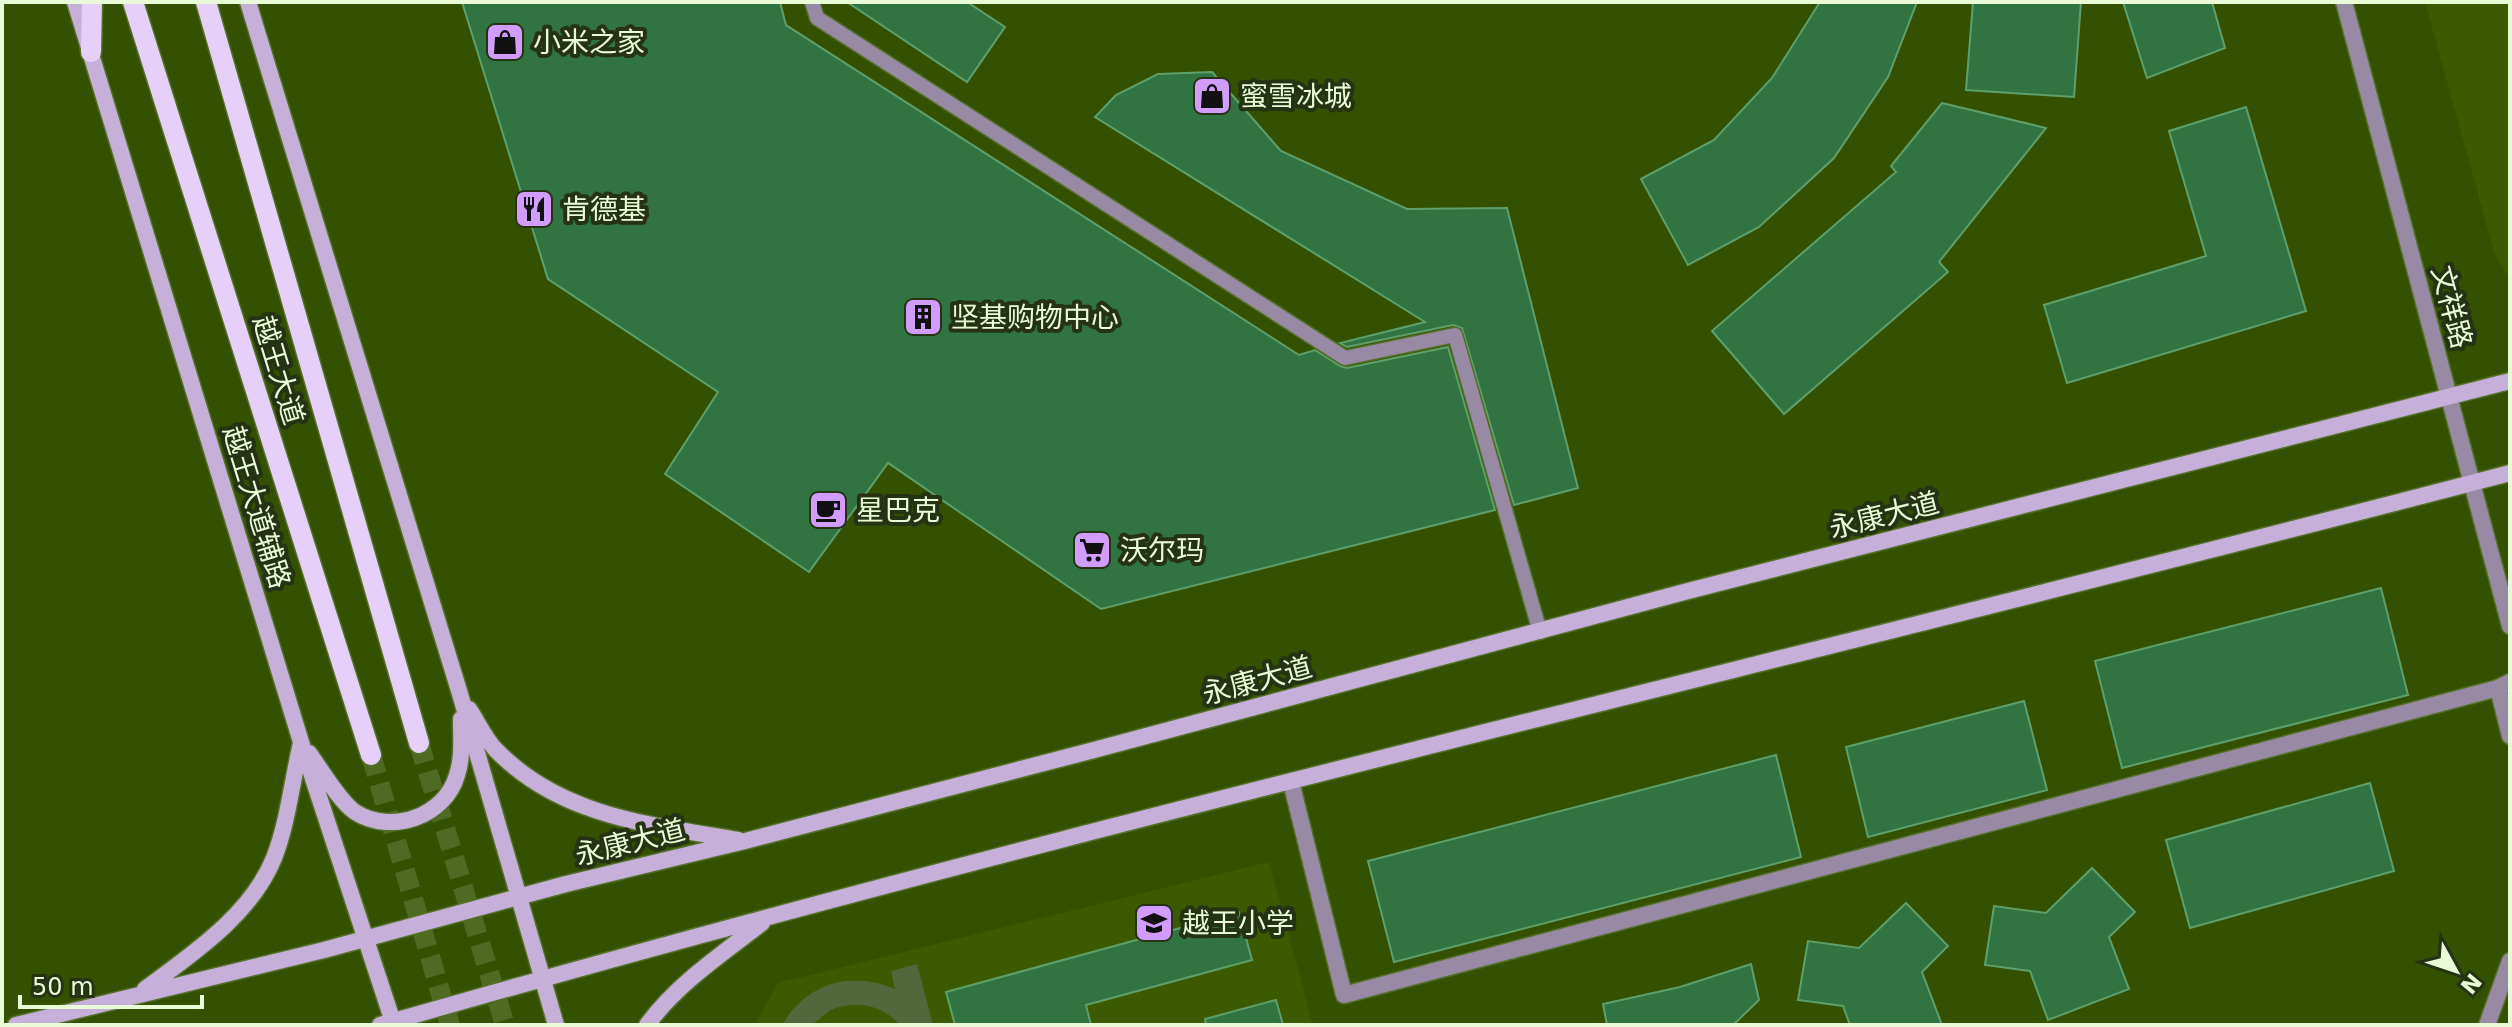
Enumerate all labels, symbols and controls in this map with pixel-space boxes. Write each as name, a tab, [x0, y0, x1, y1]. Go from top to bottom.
shop icon: 小米之家	[484, 21, 526, 63]
place label: 小米之家	[533, 26, 645, 59]
shop icon: 蜜雪冰城	[1191, 75, 1233, 117]
place label: 蜜雪冰城	[1240, 80, 1352, 113]
restaurant icon: 肯德基	[513, 188, 555, 230]
place label: 肯德基	[562, 193, 646, 226]
street label: 文祥路	[2425, 262, 2478, 352]
building icon: 坚基购物中心	[902, 296, 944, 338]
place label: 坚基购物中心	[951, 301, 1119, 334]
street label: 越王大道	[246, 312, 311, 429]
street label: 越王大道辅路	[216, 422, 297, 592]
street label: 永康大道	[1826, 486, 1942, 545]
cafe icon: 星巴克	[807, 489, 849, 531]
place label: 星巴克	[856, 494, 940, 527]
supermarket icon: 沃尔玛	[1071, 529, 1113, 571]
place label: 沃尔玛	[1120, 534, 1204, 567]
street label: 永康大道	[1199, 650, 1315, 711]
street label: 永康大道	[572, 813, 688, 872]
school or university icon: 越王小学	[1133, 902, 1175, 944]
place label: 越王小学	[1182, 907, 1294, 940]
north arrow	[2416, 931, 2496, 1011]
scale bar	[20, 959, 202, 1009]
text: N	[2455, 968, 2486, 999]
text: 50 m	[32, 973, 94, 1001]

